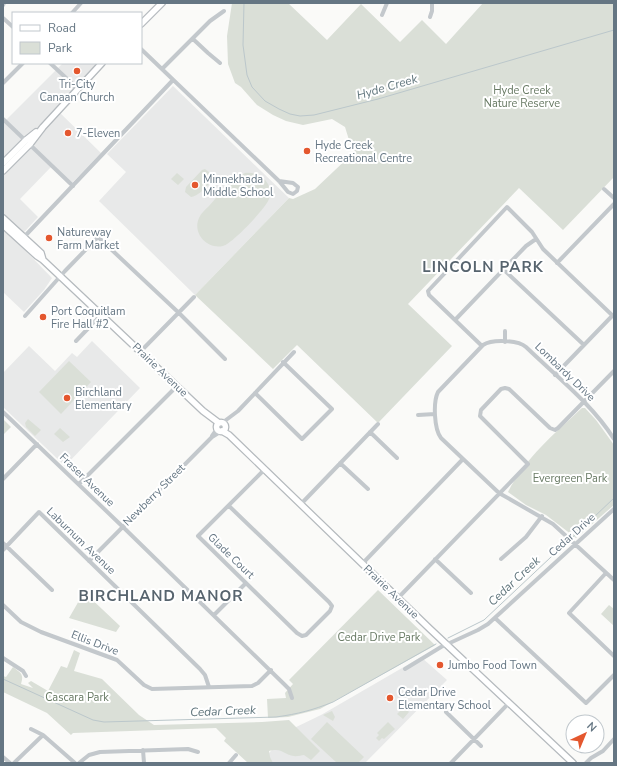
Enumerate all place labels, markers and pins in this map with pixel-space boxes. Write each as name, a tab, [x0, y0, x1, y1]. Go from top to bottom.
marker: Tri-City Canaan Church	[72, 66, 82, 76]
place label: Tri-City Canaan Church	[39, 77, 115, 105]
place label: 7-Eleven	[76, 126, 120, 141]
marker: 7-Eleven	[63, 128, 73, 138]
place label: Hyde Creek Recreational Centre	[315, 138, 412, 166]
marker: Hyde Creek Recreational Centre	[302, 146, 312, 156]
place label: Minnekhada Middle School	[203, 172, 274, 200]
marker: Minnekhada Middle School	[190, 180, 200, 190]
place label: Natureway Farm Market	[57, 225, 119, 253]
marker: Natureway Farm Market	[44, 233, 54, 243]
place label: Port Coquitlam Fire Hall #2	[51, 304, 125, 332]
marker: Port Coquitlam Fire Hall #2	[38, 312, 48, 322]
place label: Birchland Elementary	[75, 385, 132, 413]
marker: Birchland Elementary	[62, 393, 72, 403]
place label: Jumbo Food Town	[447, 658, 537, 673]
marker: Jumbo Food Town	[435, 660, 445, 670]
place label: Cedar Drive Elementary School	[398, 685, 492, 713]
marker: Cedar Drive Elementary School	[385, 693, 395, 703]

